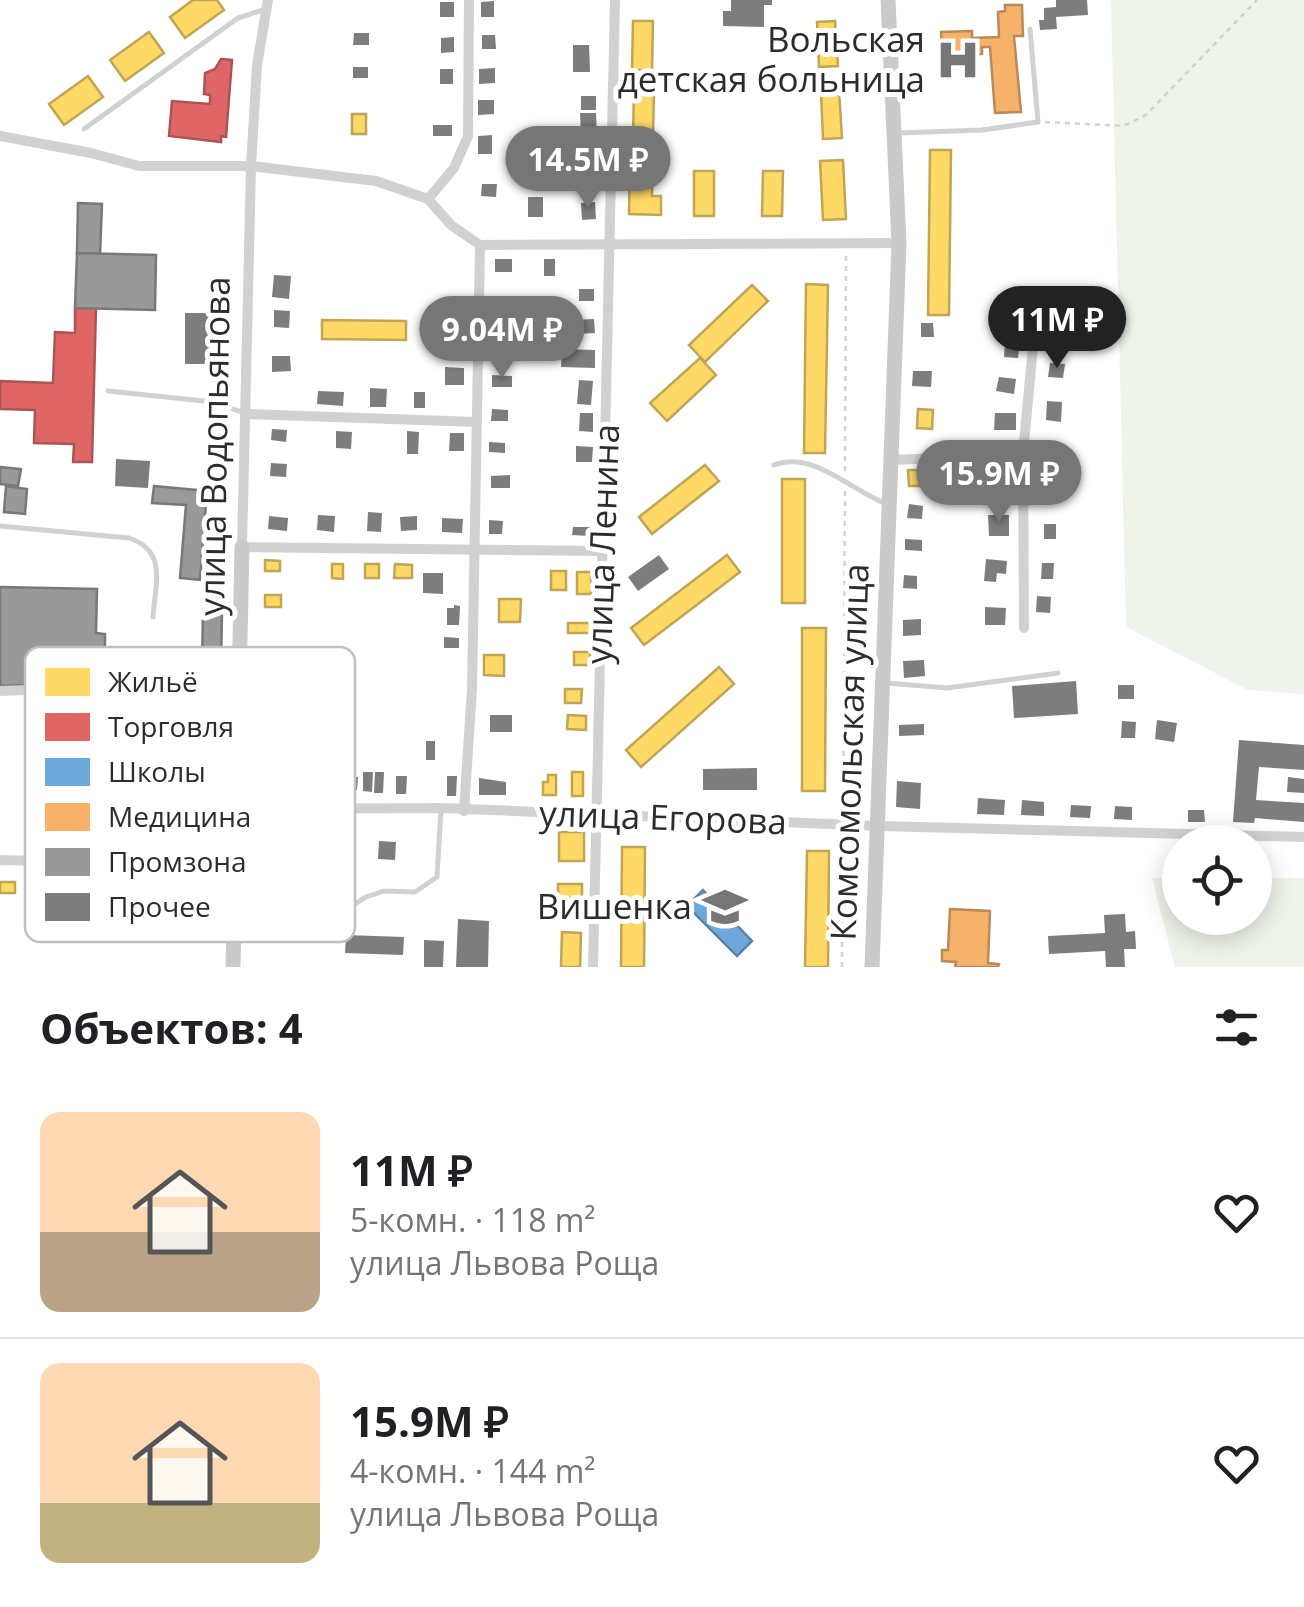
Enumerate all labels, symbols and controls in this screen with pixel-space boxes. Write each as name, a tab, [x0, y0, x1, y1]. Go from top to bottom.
place label: Вольская детская больница	[618, 15, 925, 102]
hospital icon: Вольская детская больница	[934, 36, 982, 84]
pin: 14.5M ₽	[496, 126, 680, 211]
text: 14.5M ₽	[527, 137, 649, 180]
street label: улица Водопьянова	[187, 276, 240, 616]
pin: 11M ₽	[987, 286, 1127, 371]
pin: 9.04M ₽	[410, 296, 594, 381]
text: 11M ₽	[1010, 297, 1104, 340]
text: 9.04M ₽	[441, 307, 563, 350]
street label: улица Ленина	[574, 423, 629, 665]
pin: 15.9M ₽	[907, 440, 1091, 525]
text: 15.9M ₽	[938, 451, 1060, 494]
street label: Комсомольская улица	[818, 563, 879, 941]
legend	[25, 647, 355, 942]
text: Жильё	[108, 662, 198, 700]
text: Торговля	[108, 707, 234, 745]
text: Школы	[108, 752, 206, 790]
street label: улица Егорова	[538, 789, 788, 844]
text: Медицина	[108, 797, 251, 835]
map controls	[1162, 825, 1272, 935]
button: locate	[1162, 825, 1272, 935]
text: Промзона	[108, 842, 247, 880]
place label: Вишенка	[537, 882, 692, 929]
school or university icon: Вишенка	[701, 883, 749, 931]
text: Прочее	[108, 887, 211, 925]
text: Объектов: 4	[40, 999, 303, 1056]
icon: filters	[1209, 1000, 1264, 1055]
text: 11M ₽	[350, 1141, 473, 1198]
icon: home	[120, 1152, 240, 1272]
icon: heart	[1209, 1185, 1264, 1240]
text: 5-комн. · 118 m²	[350, 1198, 595, 1241]
text: улица Львова Роща	[350, 1241, 659, 1284]
text: 15.9M ₽	[350, 1392, 509, 1449]
icon: home	[120, 1403, 240, 1523]
icon: heart	[1209, 1436, 1264, 1491]
text: 4-комн. · 144 m²	[350, 1449, 595, 1492]
text: улица Львова Роща	[350, 1492, 659, 1535]

